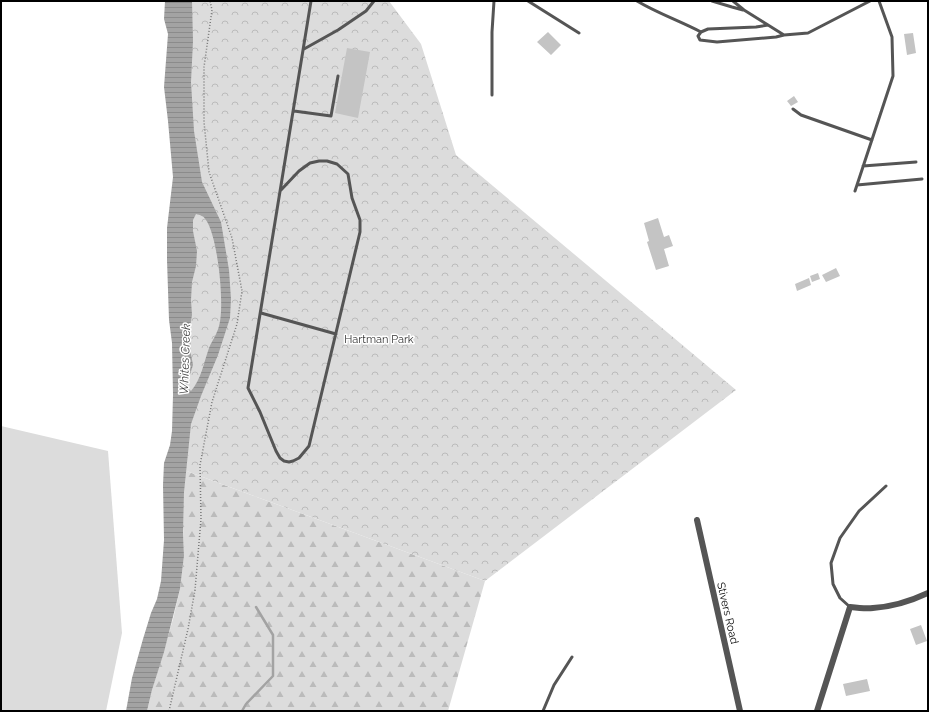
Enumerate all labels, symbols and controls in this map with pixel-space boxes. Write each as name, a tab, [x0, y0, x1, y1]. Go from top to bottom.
water label: Whites Creek	[177, 323, 193, 395]
park label: Hartman Park	[344, 333, 414, 346]
street label: Stivers Road	[714, 581, 741, 645]

